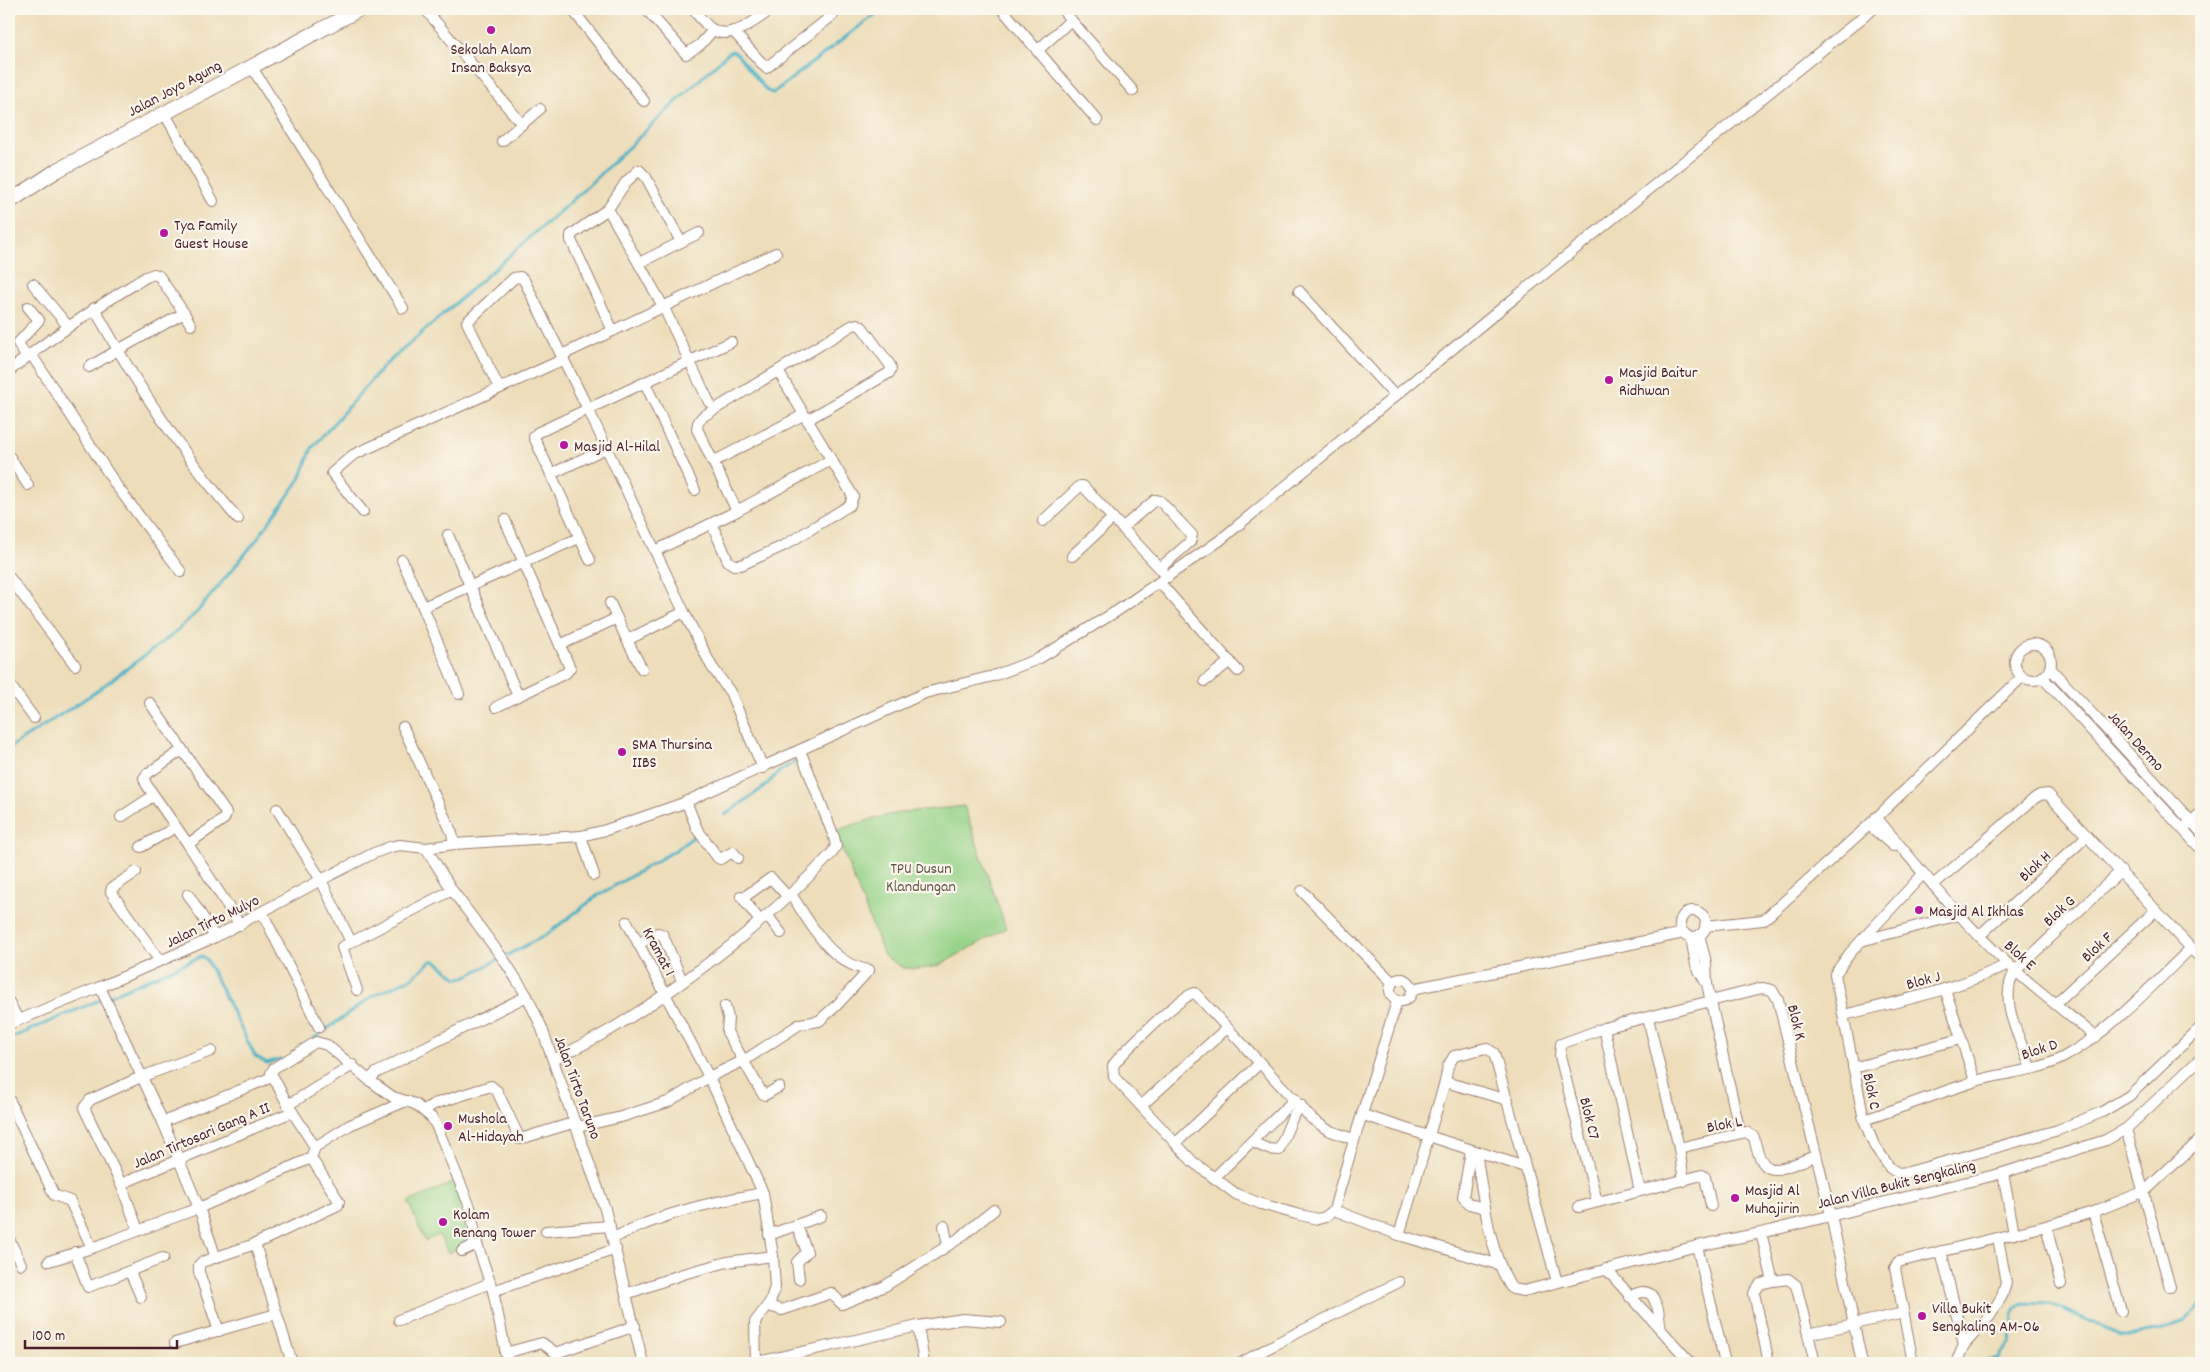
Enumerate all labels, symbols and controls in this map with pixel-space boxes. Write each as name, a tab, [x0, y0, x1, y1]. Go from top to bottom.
marker: Sekolah Alam Insan Baksya	[485, 24, 497, 36]
place label: Sekolah Alam Insan Baksya	[450, 39, 532, 80]
street label: Jalan Joyo Agung	[124, 55, 226, 124]
place label: Tya Family Guest House	[174, 215, 248, 256]
marker: Tya Family Guest House	[158, 227, 170, 239]
place label: Masjid Baitur Ridhwan	[1619, 362, 1698, 403]
marker: Masjid Baitur Ridhwan	[1603, 374, 1615, 386]
place label: Masjid Al-Hilal	[574, 436, 660, 459]
marker: Masjid Al-Hilal	[558, 439, 570, 451]
street label: Jalan Dermo	[2101, 706, 2169, 777]
place label: SMA Thursina IIBS	[632, 734, 712, 775]
marker: SMA Thursina IIBS	[616, 746, 628, 758]
street label: Blok H	[2014, 846, 2057, 888]
park label: TPU Dusun Klandungan	[886, 858, 956, 899]
street label: Jalan Tirto Mulyo	[163, 890, 264, 955]
street label: Blok G	[2038, 891, 2081, 933]
place label: Masjid Al Ikhlas	[1929, 901, 2024, 924]
marker: Masjid Al Ikhlas	[1913, 904, 1925, 916]
street label: Kramat 1	[635, 924, 680, 981]
street label: Blok F	[2077, 927, 2119, 968]
street label: Blok E	[1998, 935, 2041, 977]
street label: Blok J	[1904, 966, 1943, 997]
street label: Blok K	[1780, 1002, 1811, 1043]
street label: Jalan Tirto Taruno	[547, 1033, 606, 1143]
street label: Blok D	[2019, 1034, 2061, 1067]
street label: Blok C	[1855, 1071, 1886, 1112]
street label: Blok C7	[1572, 1095, 1605, 1142]
street label: Jalan Tirtosari Gang A II	[130, 1097, 274, 1176]
place label: Mushola Al-Hidayah	[458, 1108, 523, 1149]
street label: Blok L	[1705, 1111, 1744, 1140]
marker: Mushola Al-Hidayah	[442, 1120, 454, 1132]
street label: Jalan Villa Bukit Sengkaling	[1815, 1155, 1978, 1216]
place label: Masjid Al Muhajirin	[1745, 1180, 1800, 1221]
marker: Masjid Al Muhajirin	[1729, 1192, 1741, 1204]
place label: Kolam Renang Tower	[453, 1204, 536, 1245]
marker: Kolam Renang Tower	[437, 1216, 449, 1228]
place label: Villa Bukit Sengkaling AM-06	[1932, 1298, 2040, 1339]
marker: Villa Bukit Sengkaling AM-06	[1916, 1310, 1928, 1322]
scale bar	[25, 1317, 178, 1349]
text: 100 m	[32, 1326, 65, 1348]

